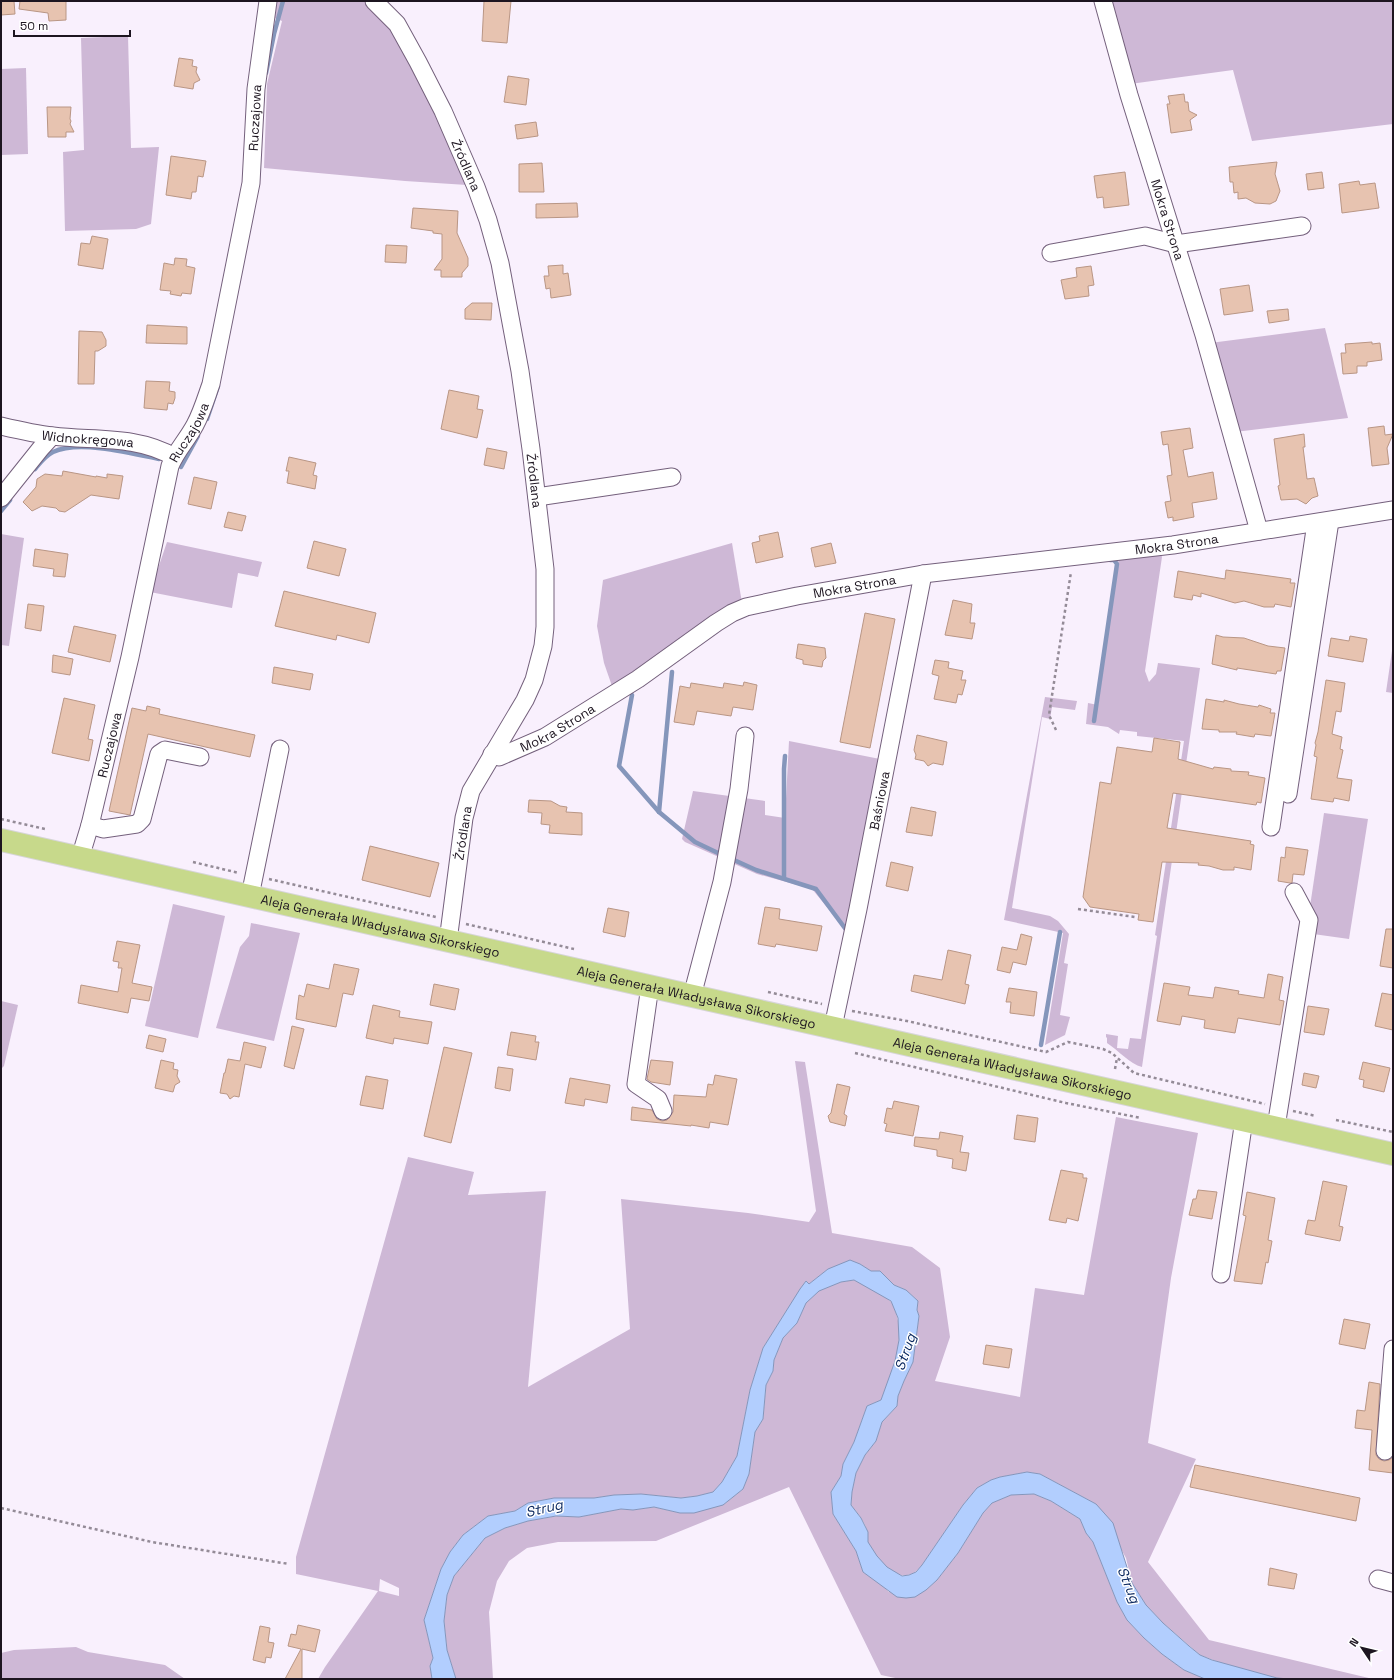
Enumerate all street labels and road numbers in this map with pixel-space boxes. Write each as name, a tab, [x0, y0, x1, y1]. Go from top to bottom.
street label: Ruczajowa	[244, 82, 265, 151]
street label: Źródlana	[448, 137, 485, 194]
street label: Mokra Strona	[1147, 177, 1189, 263]
street label: Ruczajowa	[165, 399, 213, 465]
street label: Widnokręgowa	[41, 426, 136, 451]
street label: Źródlana	[523, 452, 546, 509]
street label: Mokra Strona	[1134, 529, 1220, 558]
street label: Mokra Strona	[812, 570, 898, 602]
street label: Mokra Strona	[517, 699, 598, 755]
street label: Ruczajowa	[93, 710, 125, 779]
street label: Baśniowa	[865, 769, 893, 832]
street label: Źródlana	[450, 804, 476, 861]
street label: Aleja Generała Władysława Sikorskiego	[259, 890, 502, 961]
street label: Aleja Generała Władysława Sikorskiego	[575, 962, 818, 1032]
street label: Aleja Generała Władysława Sikorskiego	[891, 1033, 1134, 1103]

